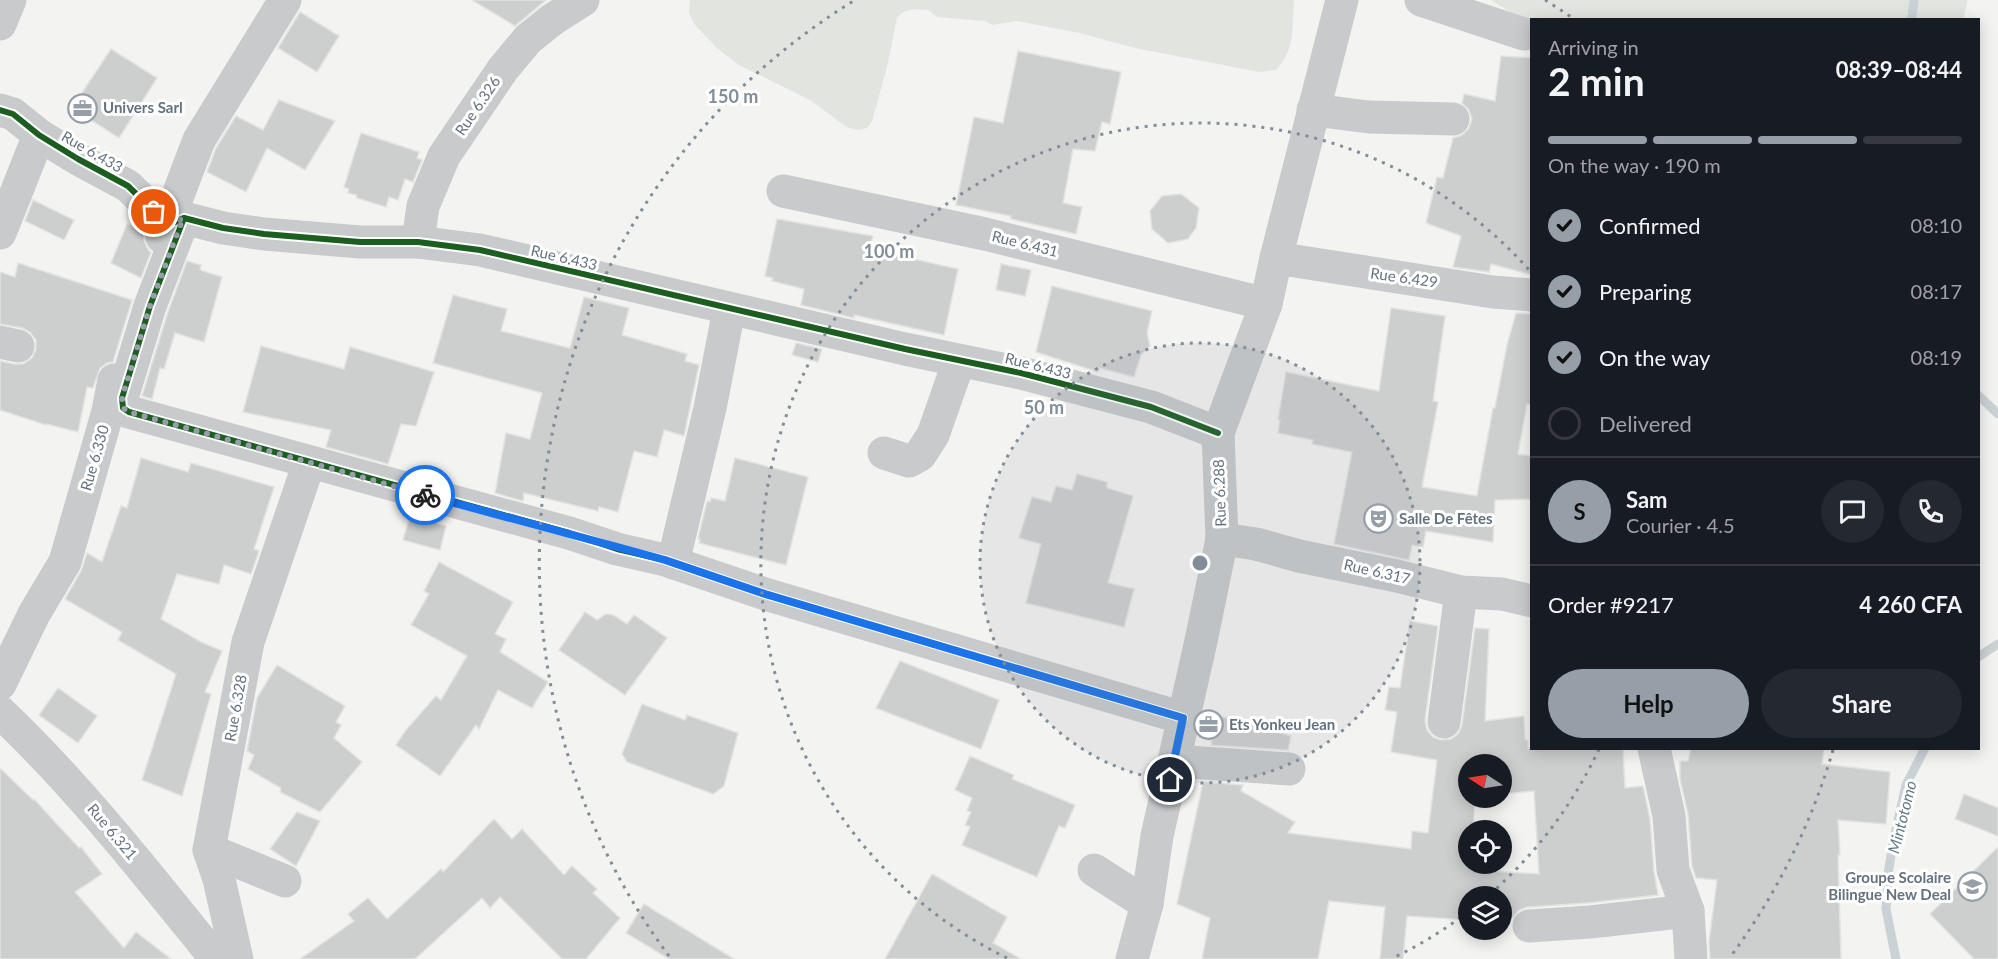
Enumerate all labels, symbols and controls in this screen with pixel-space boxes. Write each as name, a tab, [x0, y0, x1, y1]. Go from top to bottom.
text: Arriving in	[1548, 35, 1639, 59]
text: 08:39–08:44	[1836, 56, 1962, 83]
text: 2 min	[1548, 58, 1645, 104]
street label: Rue 6.326	[451, 72, 504, 138]
text: 150 m	[708, 85, 758, 107]
office icon: Univers Sarl	[66, 92, 98, 124]
place label: Univers Sarl	[103, 98, 183, 116]
street label: Rue 6.433	[59, 126, 126, 176]
text: On the way · 190 m	[1548, 153, 1721, 177]
pin	[128, 186, 179, 237]
icon: bag	[137, 195, 170, 228]
icon: check	[1548, 209, 1581, 242]
text: Confirmed	[1599, 212, 1701, 239]
text: 08:10	[1911, 213, 1962, 237]
street label: Rue 6.431	[990, 226, 1060, 260]
text: 100 m	[864, 240, 914, 262]
street label: Rue 6.433	[529, 241, 599, 273]
street label: Rue 6.429	[1369, 263, 1439, 291]
icon: check	[1548, 275, 1581, 308]
text: Preparing	[1599, 278, 1691, 305]
text: 08:17	[1911, 279, 1962, 303]
icon: check	[1548, 341, 1581, 374]
text: On the way	[1599, 344, 1710, 371]
text: 08:19	[1911, 345, 1962, 369]
street label: Rue 6.433	[1003, 348, 1073, 382]
text: 50 m	[1024, 396, 1064, 418]
text: Delivered	[1599, 410, 1692, 437]
street label: Rue 6.330	[76, 422, 112, 493]
street label: Rue 6.288	[1209, 459, 1229, 527]
courier	[395, 465, 455, 525]
icon: bike	[409, 479, 442, 512]
button: chat	[1821, 480, 1884, 543]
button: phone	[1899, 480, 1962, 543]
text: Sam	[1626, 486, 1668, 513]
text: S	[1573, 498, 1586, 525]
theatre icon: Salle De Fêtes	[1362, 503, 1394, 535]
place label: Salle De Fêtes	[1399, 509, 1493, 527]
text: Courier · 4.5	[1626, 513, 1735, 537]
centre of rings	[1190, 553, 1210, 573]
street label: Rue 6.317	[1342, 555, 1412, 587]
text: Order #9217	[1548, 591, 1674, 618]
text: 4 260 CFA	[1859, 591, 1962, 618]
button: Help	[1548, 669, 1749, 738]
button: Share	[1761, 669, 1962, 738]
street label: Rue 6.328	[220, 673, 250, 743]
office icon: Ets Yonkeu Jean	[1192, 709, 1224, 741]
place label: Ets Yonkeu Jean	[1229, 715, 1335, 733]
pin	[1144, 754, 1195, 805]
north arrow	[1458, 754, 1512, 808]
map controls	[1458, 754, 1512, 940]
icon: home	[1153, 763, 1186, 796]
water label: Mintotomo	[1883, 779, 1920, 855]
street label: Rue 6.321	[84, 800, 141, 863]
button: locate	[1458, 820, 1512, 874]
place label: Groupe Scolaire Bilingue New Deal	[1828, 868, 1951, 903]
school or university icon: Groupe Scolaire Bilingue New Deal	[1956, 871, 1988, 903]
button: layers	[1458, 886, 1512, 940]

